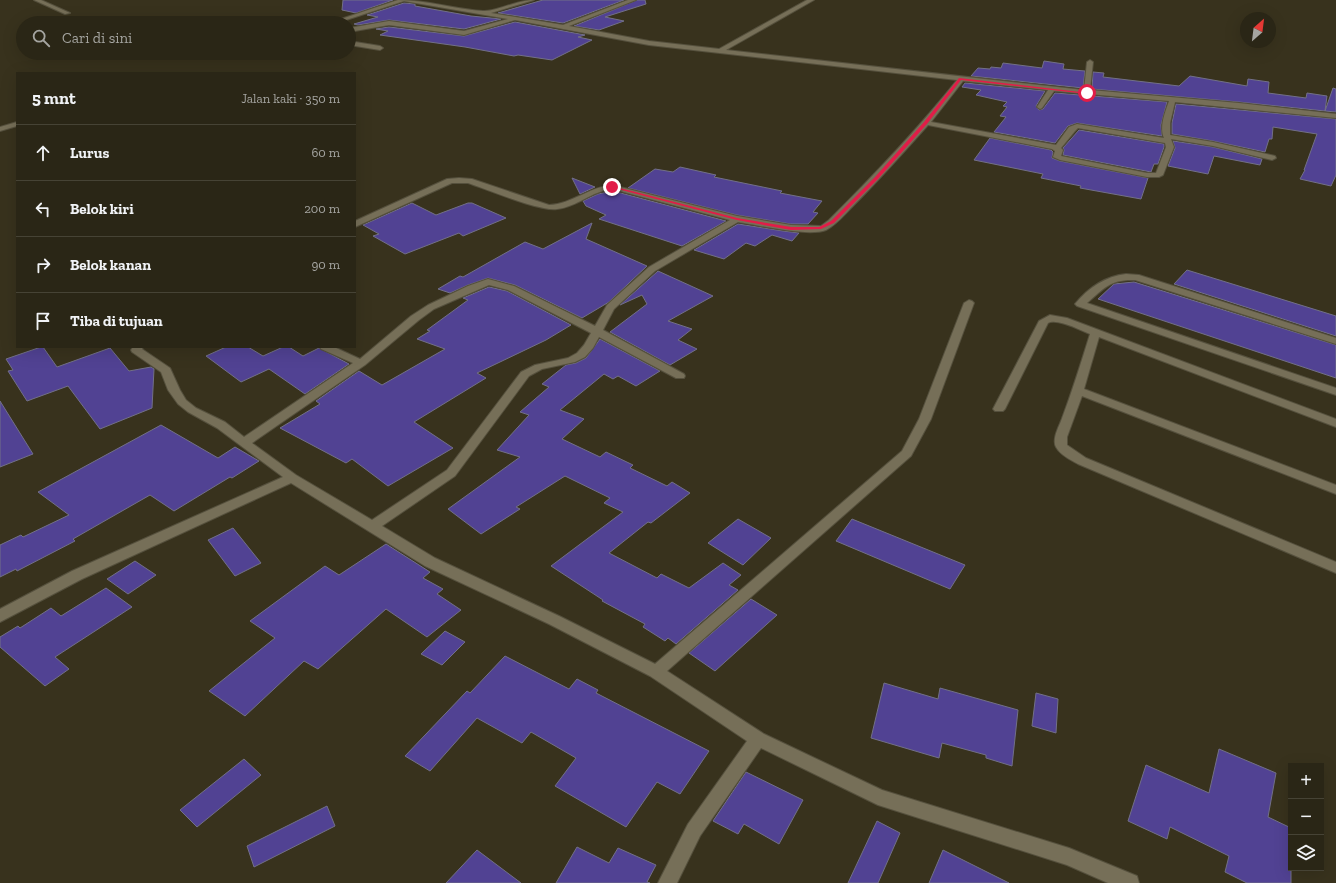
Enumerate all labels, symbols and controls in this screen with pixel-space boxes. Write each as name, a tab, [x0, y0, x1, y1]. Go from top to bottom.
north arrow	[1240, 12, 1276, 48]
search box	[16, 16, 356, 60]
icon: search	[30, 27, 52, 49]
text: Cari di sini	[62, 29, 132, 47]
route start	[1078, 84, 1096, 102]
text: 5 mnt	[32, 88, 76, 108]
text: Jalan kaki · 350 m	[241, 91, 340, 106]
icon: ahead	[32, 142, 54, 164]
text: Lurus	[70, 144, 109, 162]
text: 60 m	[311, 145, 340, 160]
route end	[603, 178, 621, 196]
icon: left	[32, 198, 54, 220]
text: Belok kiri	[70, 200, 134, 218]
text: 200 m	[304, 201, 340, 216]
icon: right	[32, 254, 54, 276]
text: Belok kanan	[70, 256, 151, 274]
text: 90 m	[311, 257, 340, 272]
icon: arrive	[32, 310, 54, 332]
text: Tiba di tujuan	[70, 312, 163, 330]
map controls	[1288, 763, 1324, 871]
button: +	[1288, 763, 1324, 799]
button: −	[1288, 799, 1324, 835]
button: layers	[1288, 835, 1324, 871]

